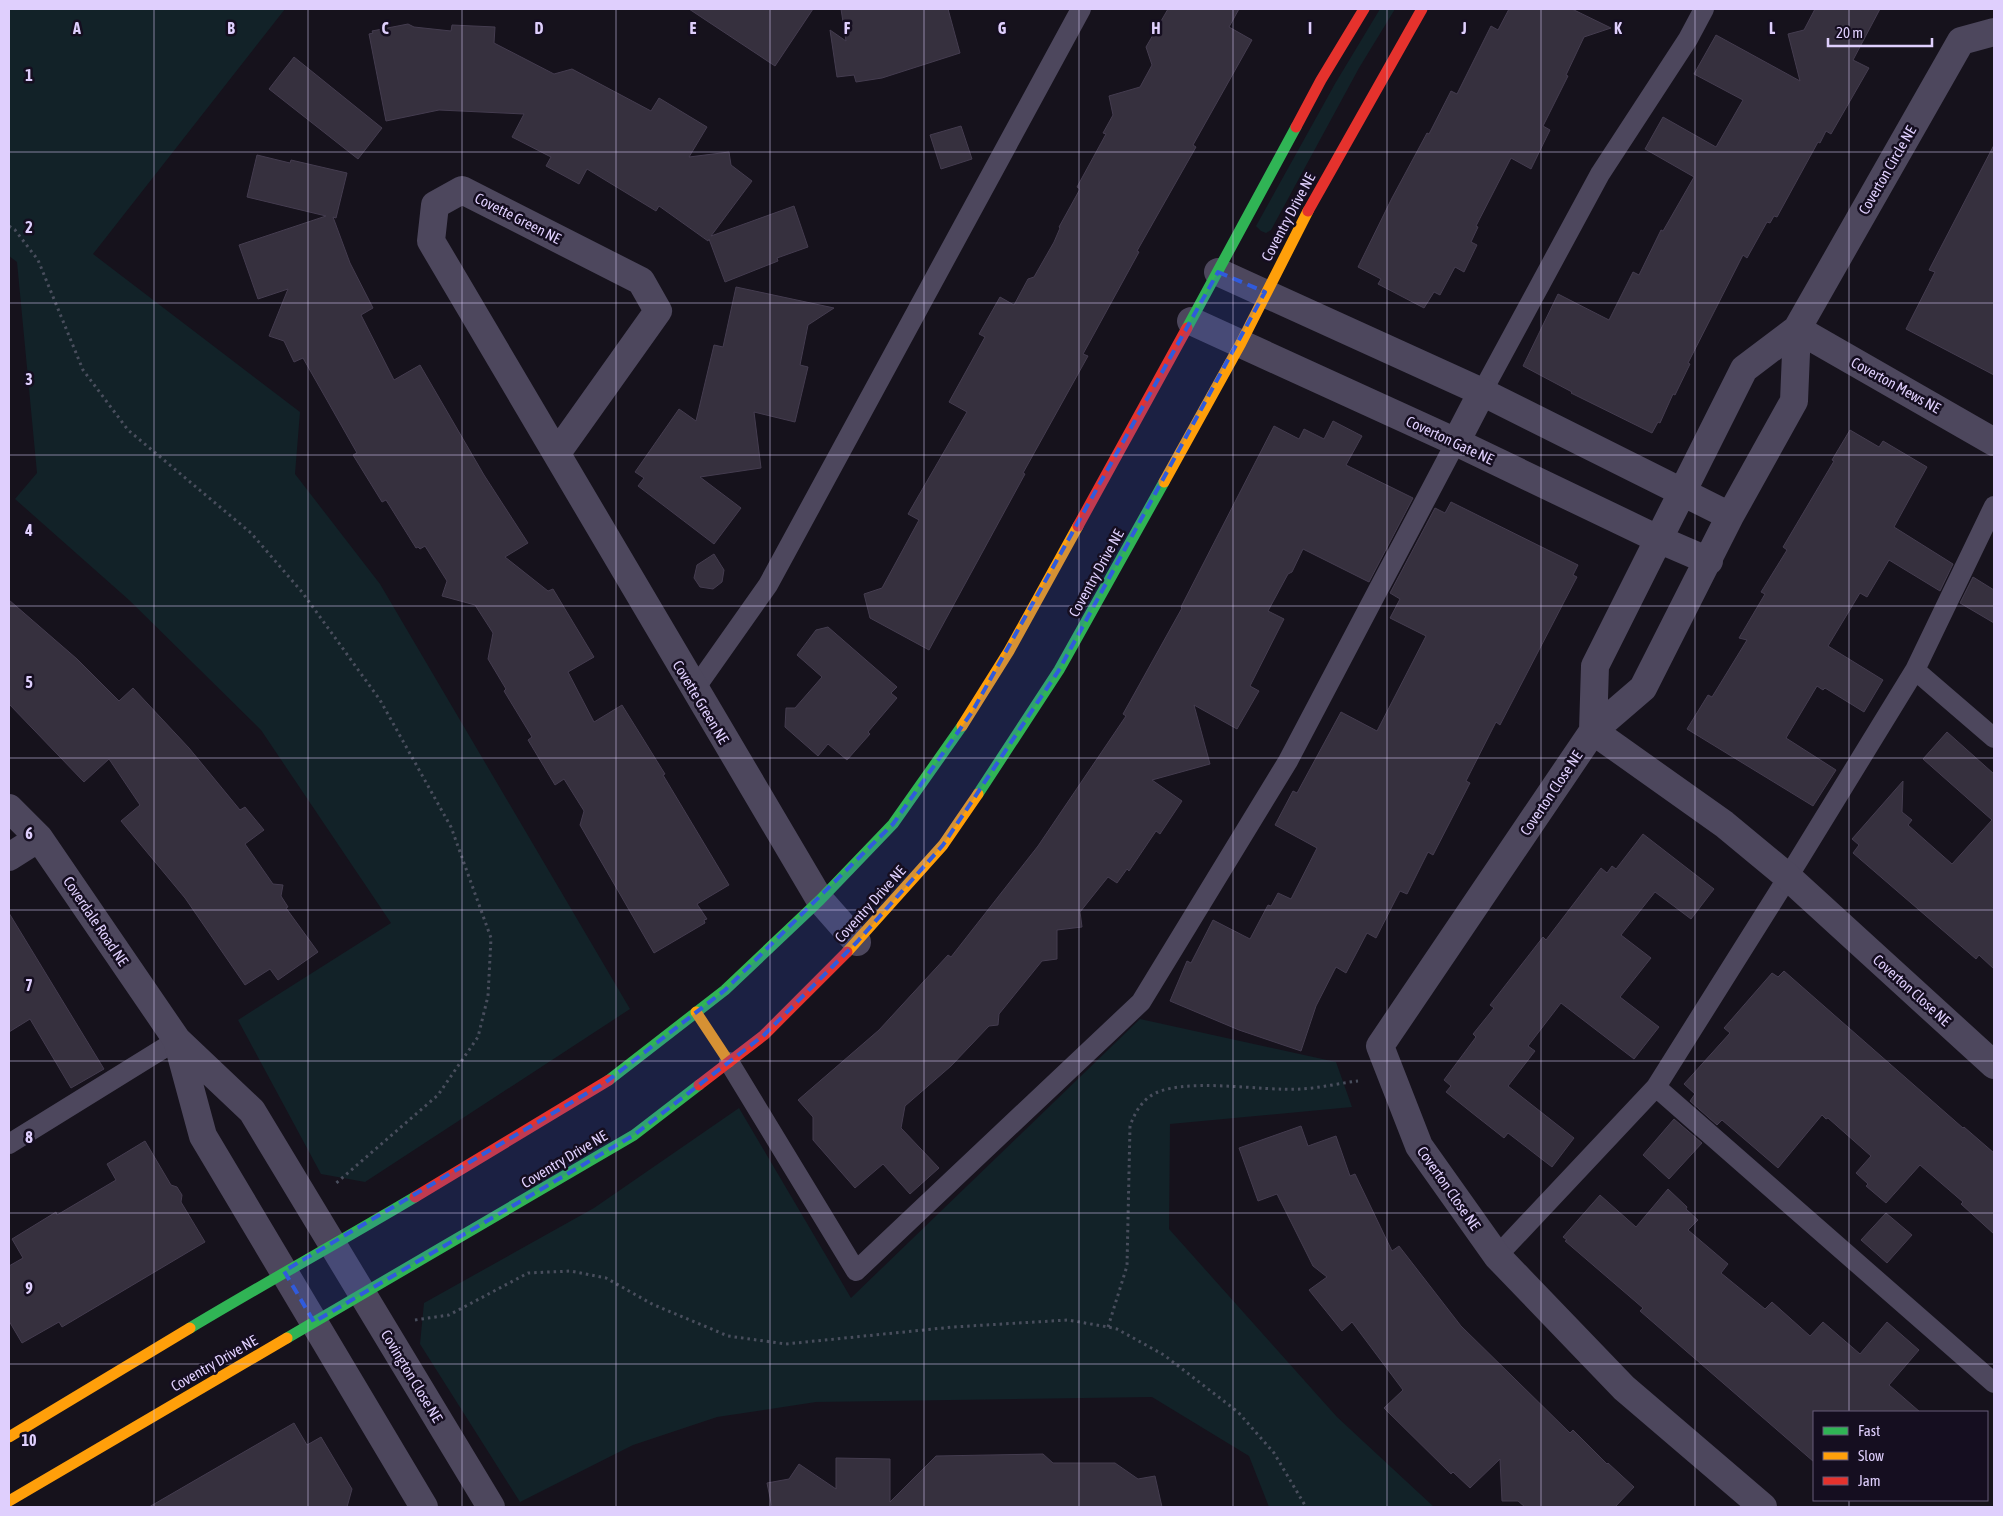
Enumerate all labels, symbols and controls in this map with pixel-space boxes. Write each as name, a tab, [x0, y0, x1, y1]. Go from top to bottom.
scale bar	[1828, 15, 1932, 47]
text: A	[72, 19, 81, 37]
text: B	[227, 19, 235, 37]
text: C	[381, 19, 389, 37]
text: D	[535, 19, 544, 37]
text: E	[690, 19, 697, 37]
text: F	[844, 19, 851, 37]
text: G	[998, 19, 1007, 37]
text: H	[1151, 19, 1161, 37]
text: I	[1308, 19, 1312, 37]
text: J	[1460, 19, 1467, 37]
text: K	[1614, 19, 1622, 37]
text: L	[1769, 19, 1776, 37]
text: 20 m	[1836, 24, 1863, 41]
text: 1	[25, 66, 33, 84]
street label: Coverton Circle NE	[1855, 122, 1920, 217]
street label: Coventry Drive NE	[1258, 170, 1319, 264]
street label: Covette Green NE	[472, 189, 564, 247]
text: 2	[25, 218, 33, 236]
street label: Coverton Mews NE	[1848, 353, 1944, 417]
text: 3	[25, 370, 33, 388]
street label: Coverton Gate NE	[1404, 412, 1497, 468]
text: 4	[24, 521, 33, 539]
street label: Coventry Drive NE	[1065, 526, 1127, 620]
street label: Covette Green NE	[669, 657, 733, 747]
text: 5	[25, 673, 33, 691]
street label: Coverton Close NE	[1516, 747, 1586, 839]
text: 6	[25, 824, 33, 842]
street label: Coventry Drive NE	[831, 862, 909, 946]
street label: Coverdale Road NE	[60, 873, 132, 969]
street label: Coverton Close NE	[1870, 951, 1955, 1030]
text: 7	[25, 976, 33, 994]
street label: Coventry Drive NE	[518, 1126, 611, 1191]
text: 8	[25, 1128, 33, 1146]
street label: Coverton Close NE	[1414, 1143, 1485, 1234]
text: 9	[25, 1279, 33, 1297]
street label: Covington Close NE	[378, 1327, 447, 1426]
street label: Coventry Drive NE	[168, 1331, 261, 1395]
legend	[1813, 1411, 1988, 1501]
text: Fast	[1858, 1422, 1880, 1439]
text: 10	[21, 1431, 37, 1449]
text: Slow	[1858, 1447, 1884, 1464]
text: Jam	[1858, 1472, 1881, 1489]

